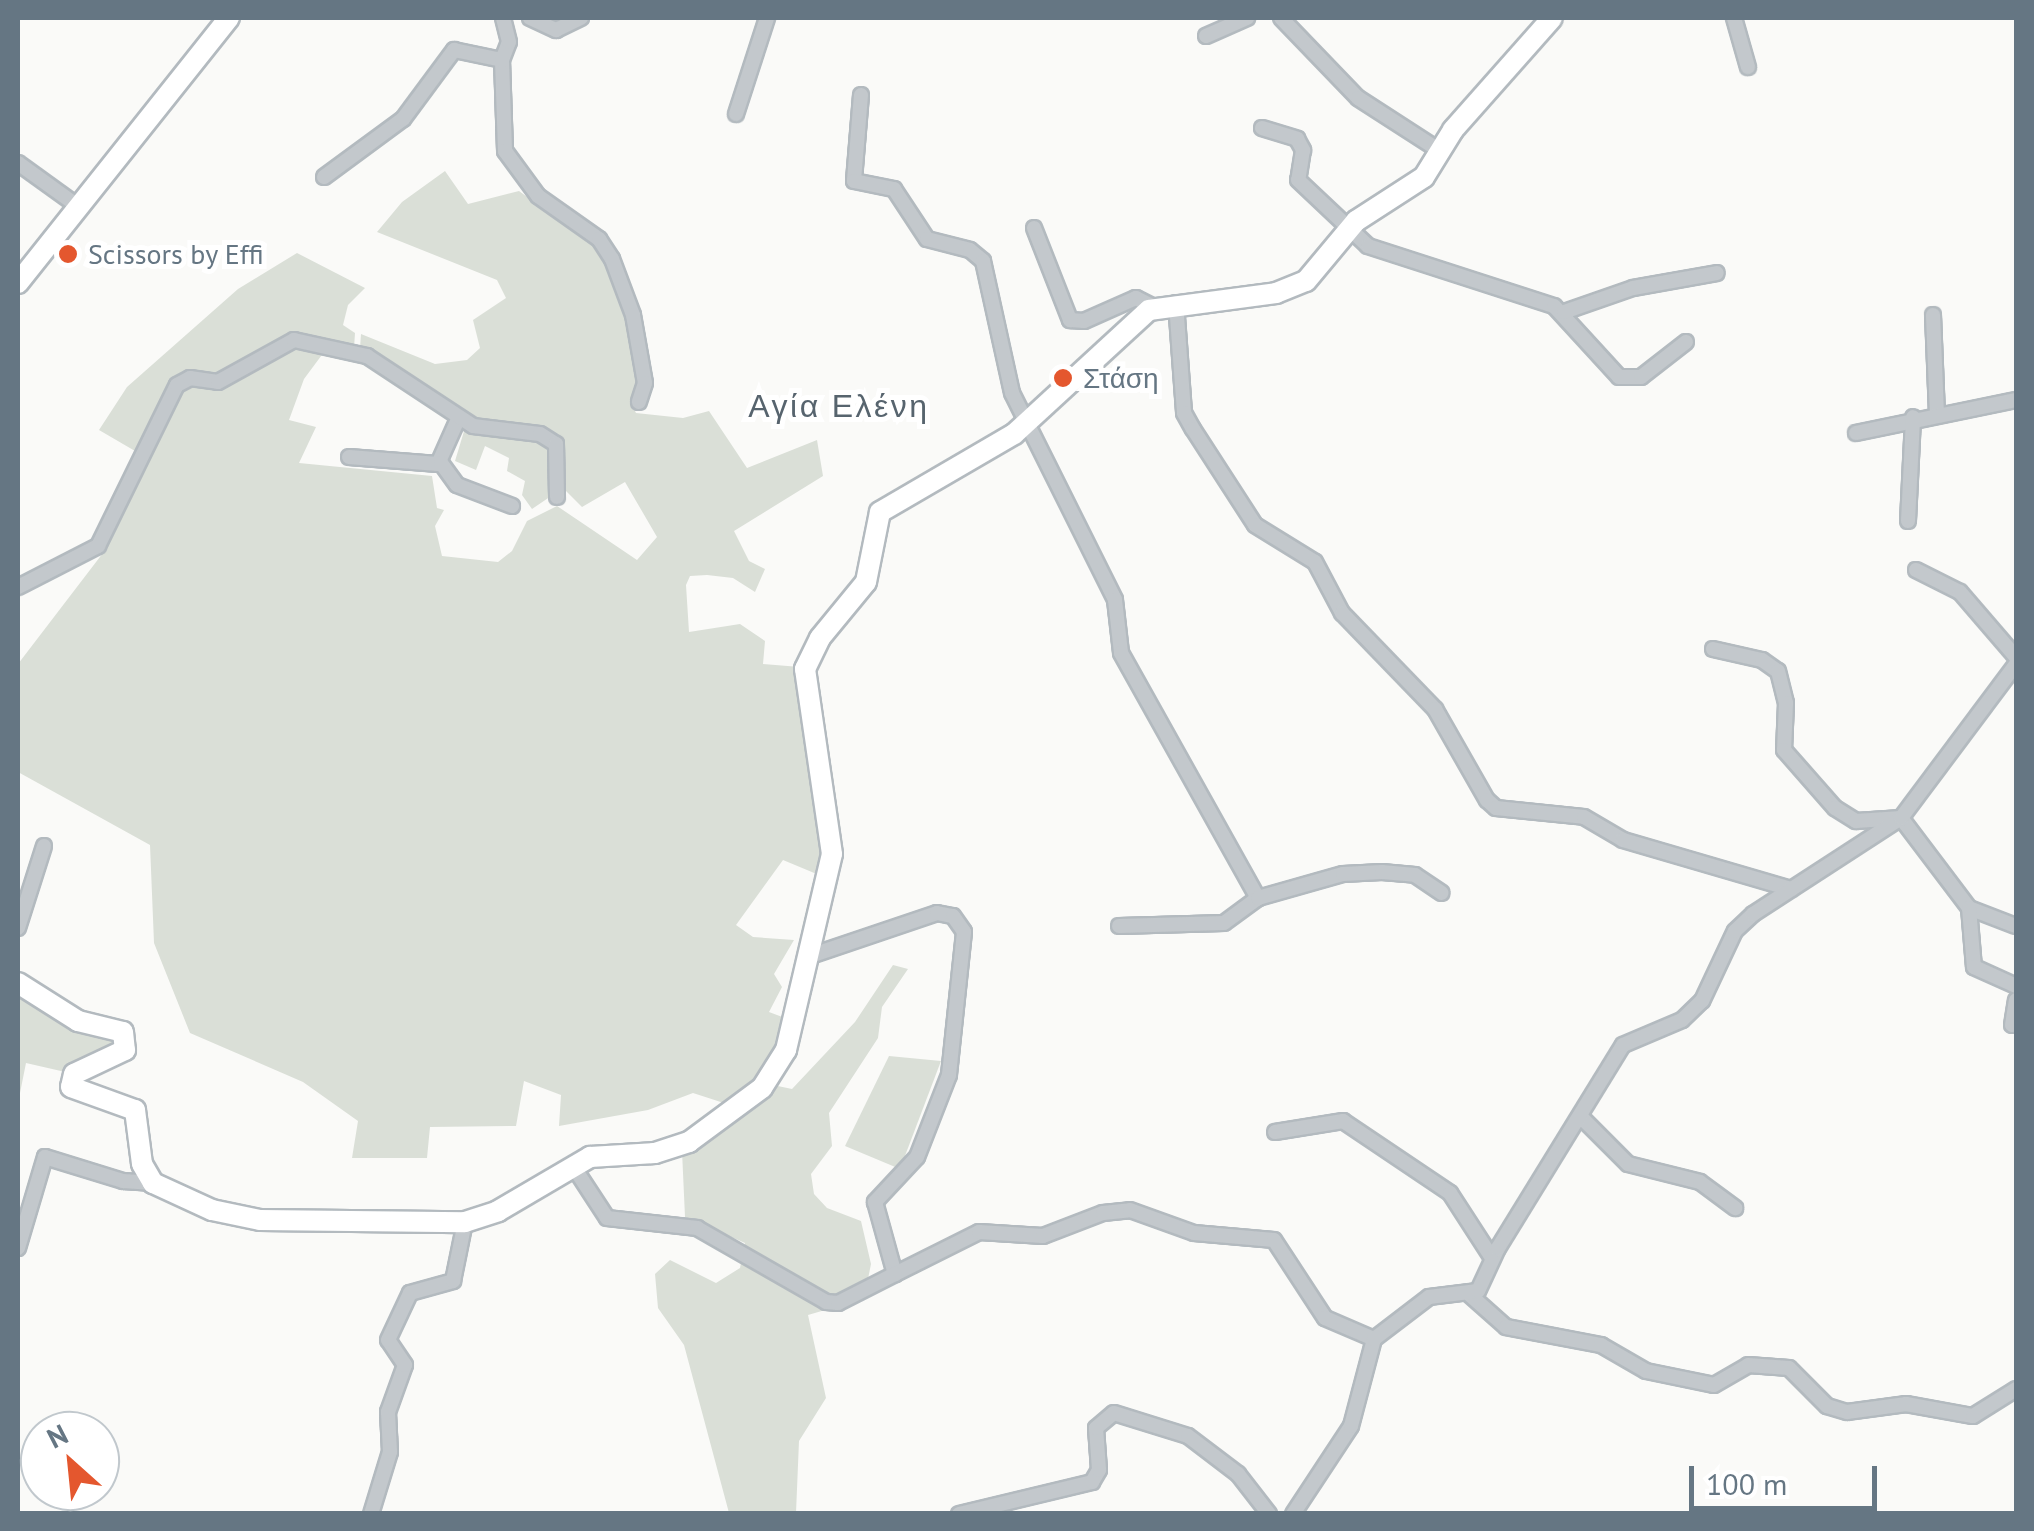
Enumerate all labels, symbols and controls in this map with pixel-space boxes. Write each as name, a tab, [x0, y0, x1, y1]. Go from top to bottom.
place label: Scissors by Effi	[88, 237, 265, 271]
marker: Scissors by Effi	[57, 243, 79, 265]
place label: Στάση	[1083, 361, 1159, 395]
marker: Στάση	[1052, 367, 1074, 389]
district label: Αγία Ελένη	[748, 386, 930, 424]
north arrow	[20, 1411, 120, 1511]
text: N	[40, 1415, 74, 1456]
scale bar	[1694, 1446, 1882, 1508]
text: 100 m	[1706, 1464, 1787, 1503]

